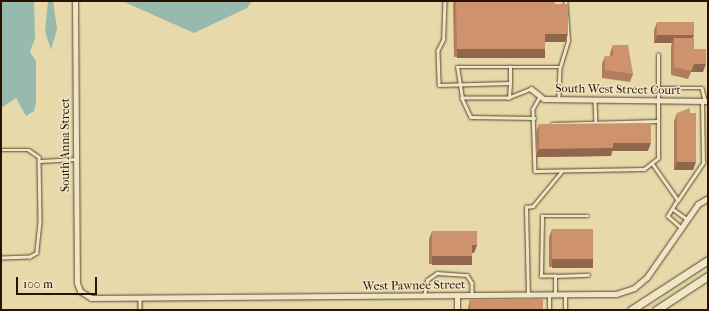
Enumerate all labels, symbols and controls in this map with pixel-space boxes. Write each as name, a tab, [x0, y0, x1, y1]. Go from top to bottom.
street label: South West Street Court	[555, 82, 681, 98]
street label: South Anna Street	[59, 98, 73, 192]
scale bar	[18, 269, 99, 295]
text: 100 m	[23, 277, 53, 291]
street label: West Pawnee Street	[363, 278, 465, 294]

